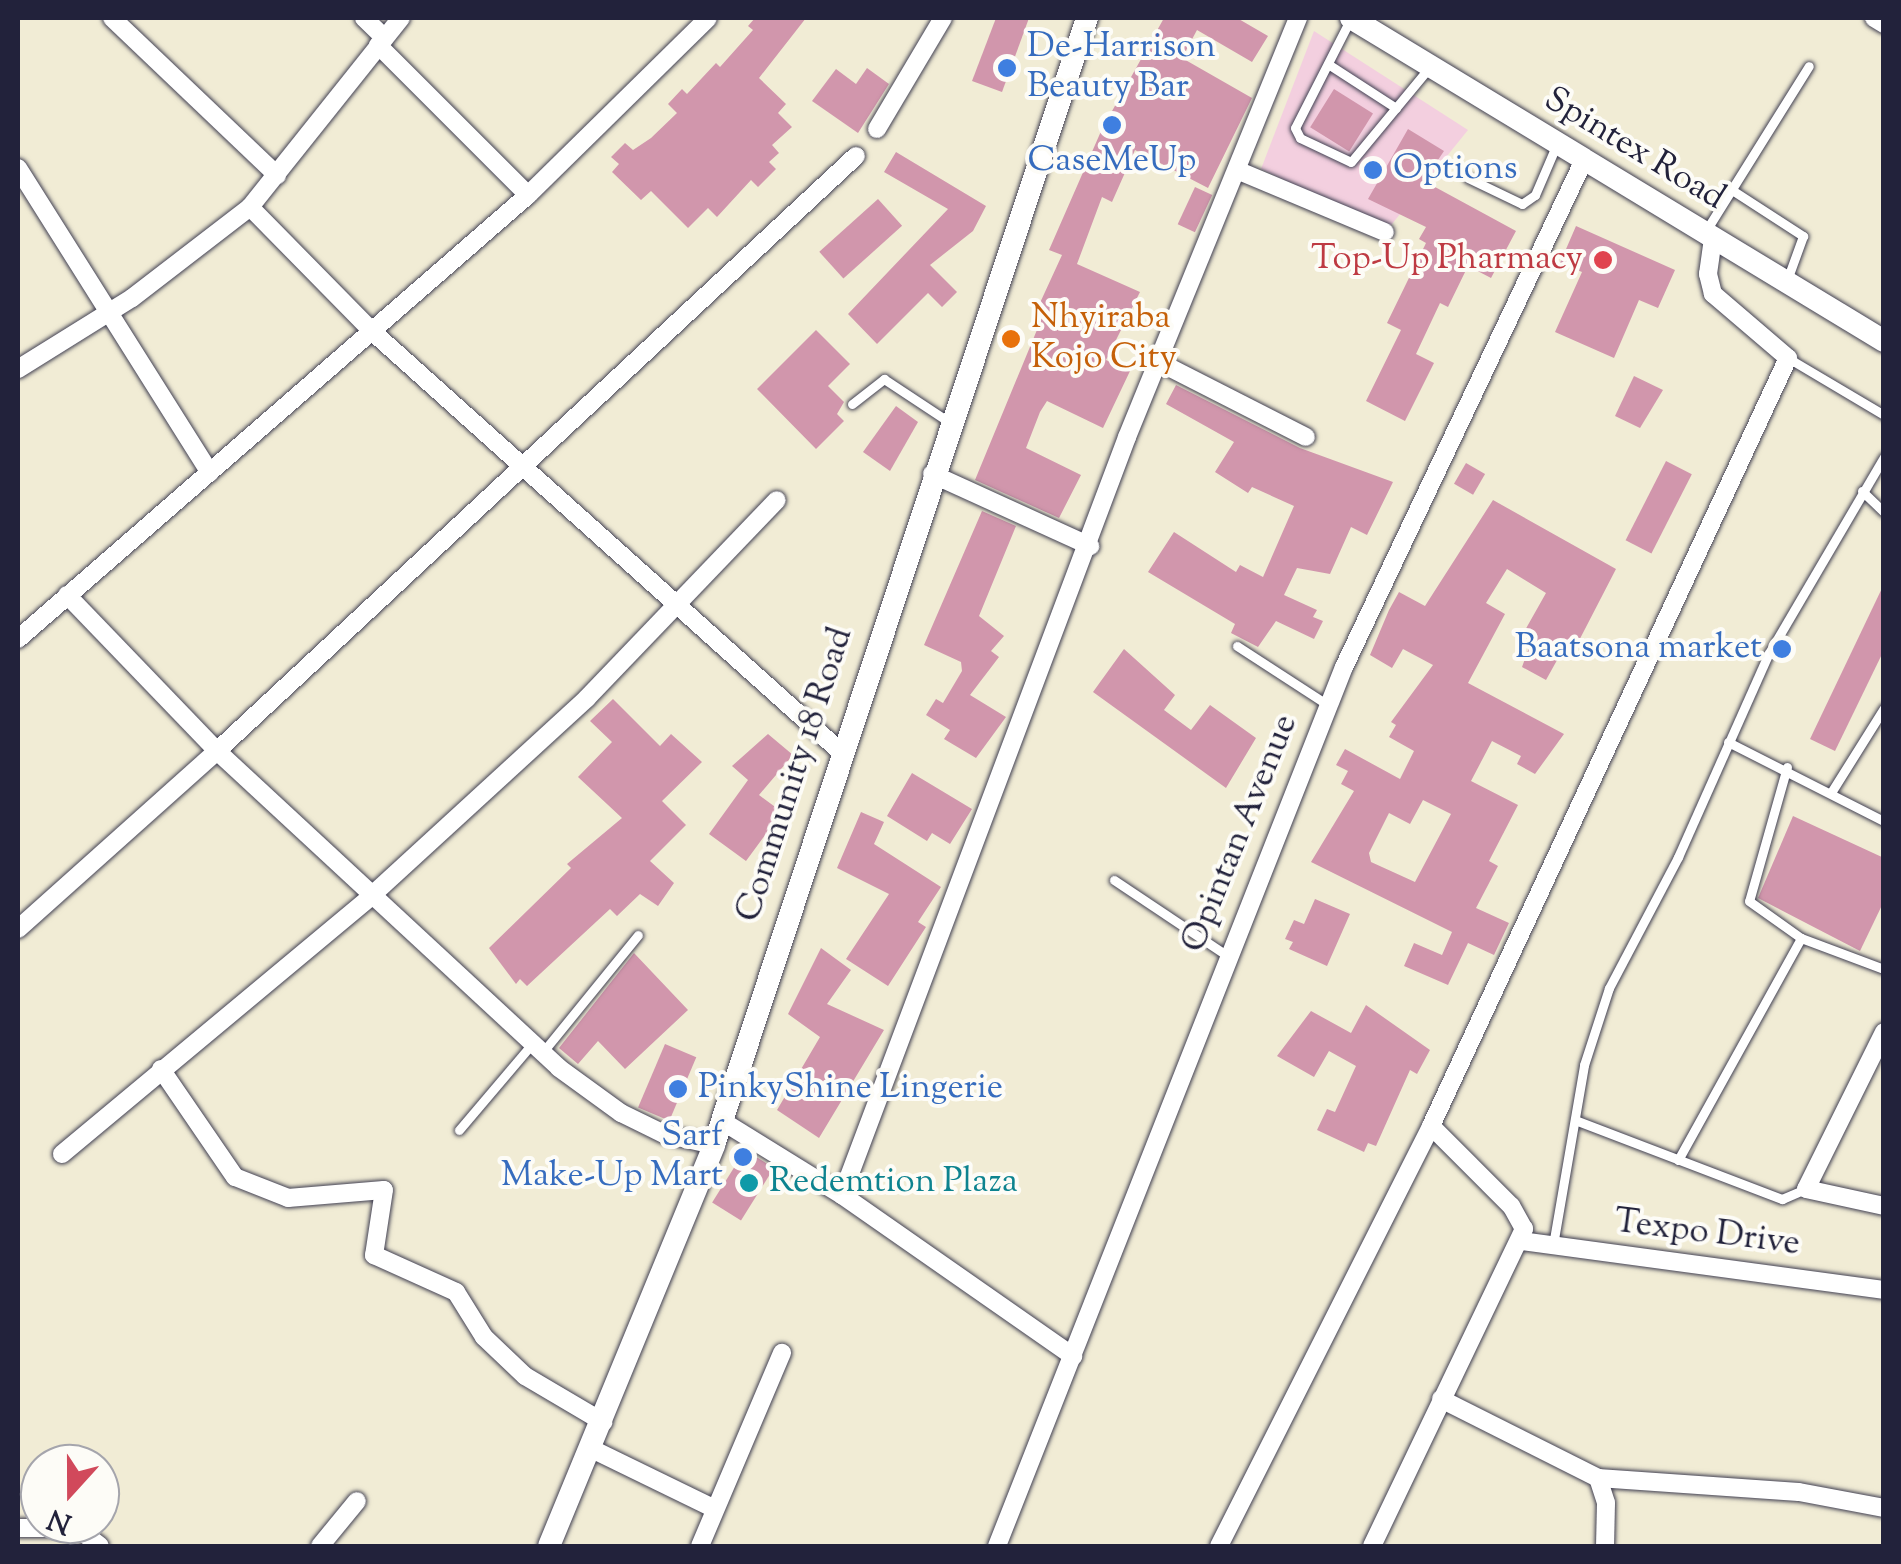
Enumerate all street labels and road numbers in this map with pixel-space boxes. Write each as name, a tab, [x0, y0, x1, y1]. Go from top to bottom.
street label: Spintex Road	[1536, 80, 1732, 220]
street label: Community 18 Road	[729, 623, 863, 927]
street label: Opintan Avenue	[1174, 709, 1308, 959]
street label: Texpo Drive	[1612, 1202, 1802, 1266]

